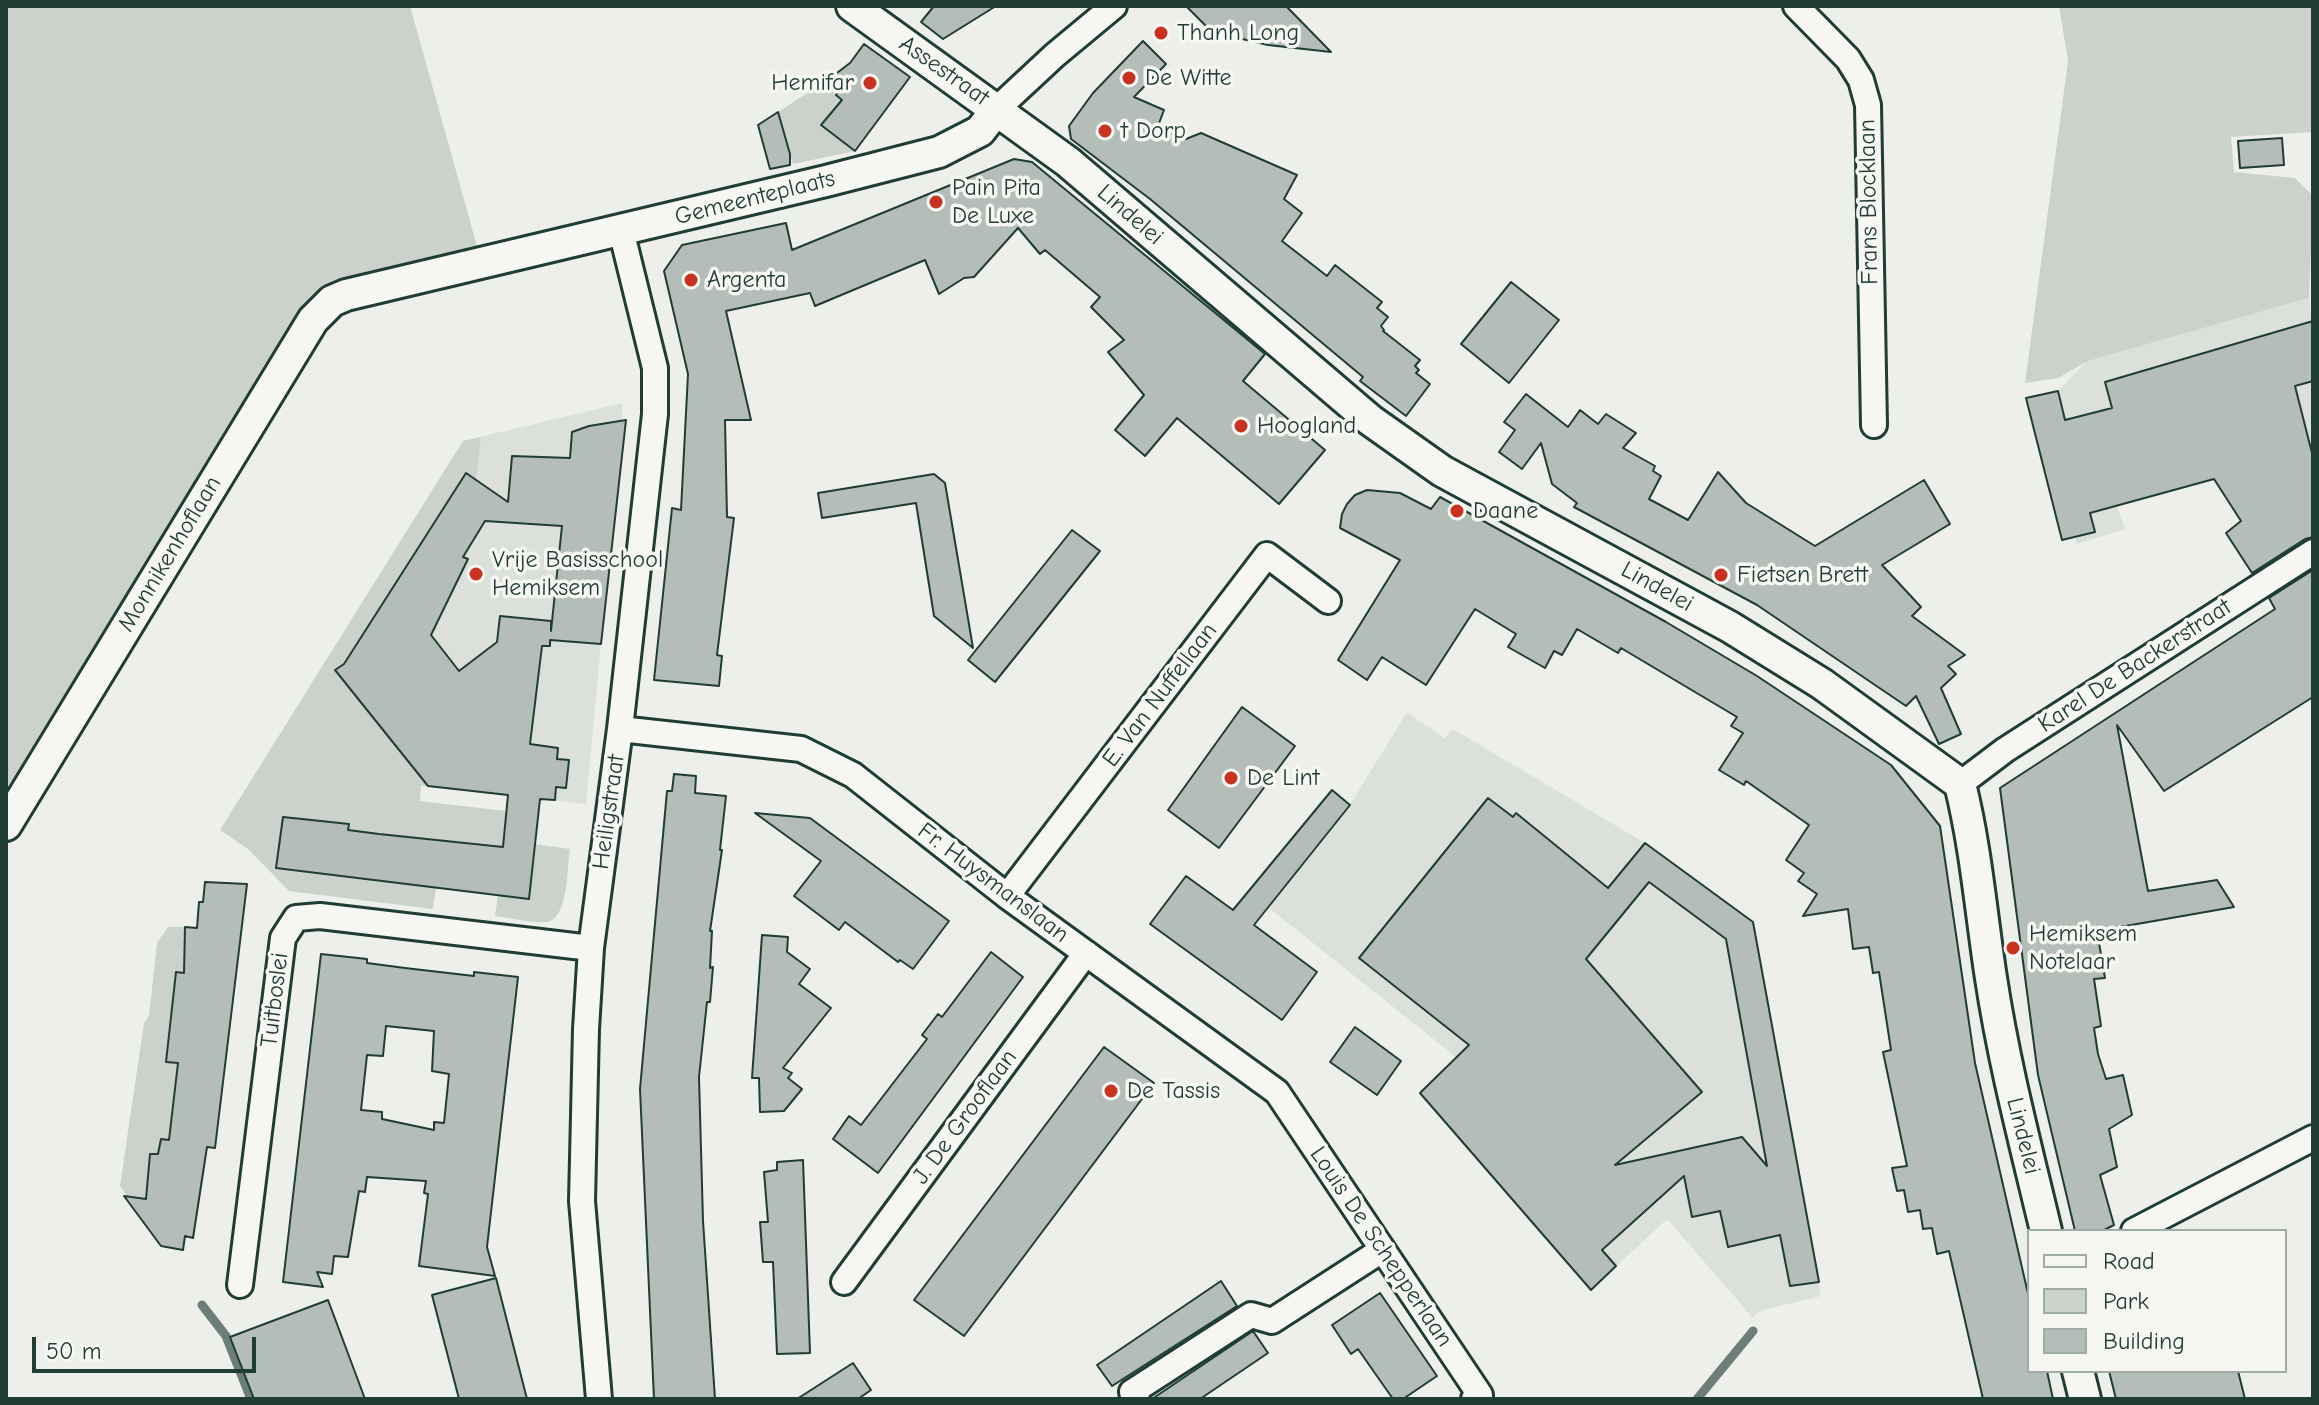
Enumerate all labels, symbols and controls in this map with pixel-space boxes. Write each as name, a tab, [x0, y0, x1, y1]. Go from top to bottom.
place label: Thanh Long	[1177, 19, 1299, 47]
marker: Thanh Long	[1152, 24, 1170, 42]
street label: Assestraat	[893, 30, 995, 112]
place label: De Witte	[1145, 64, 1231, 92]
place label: Hemifar	[771, 69, 854, 97]
marker: De Witte	[1120, 69, 1138, 87]
marker: Hemifar	[861, 74, 879, 92]
place label: t Dorp	[1121, 117, 1186, 145]
street label: Frans Blocklaan	[1853, 119, 1885, 285]
marker: t Dorp	[1096, 122, 1114, 140]
street label: Gemeenteplaats	[672, 164, 838, 232]
place label: Pain Pita De Luxe	[952, 174, 1041, 230]
street label: Lindelei	[1091, 178, 1169, 252]
marker: Pain Pita De Luxe	[927, 193, 945, 211]
place label: Argenta	[707, 266, 786, 294]
marker: Argenta	[682, 271, 700, 289]
place label: Hoogland	[1257, 412, 1356, 440]
marker: Hoogland	[1232, 417, 1250, 435]
street label: Monnikenhoflaan	[112, 471, 228, 637]
place label: Daane	[1473, 497, 1538, 525]
marker: Daane	[1448, 502, 1466, 520]
place label: Vrije Basisschool Hemiksem	[492, 546, 663, 602]
street label: Lindelei	[1616, 555, 1698, 619]
place label: Fietsen Brett	[1737, 561, 1868, 589]
marker: Vrije Basisschool Hemiksem	[467, 565, 485, 583]
marker: Fietsen Brett	[1712, 566, 1730, 584]
street label: Karel De Backerstraat	[2033, 593, 2237, 739]
street label: E. Van Nuffellaan	[1096, 617, 1224, 773]
street label: Heiligstraat	[587, 753, 631, 871]
place label: De Lint	[1247, 764, 1320, 792]
marker: De Lint	[1222, 769, 1240, 787]
street label: Fr. Huysmanslaan	[912, 817, 1074, 949]
place label: Hemiksem Notelaar	[2029, 920, 2137, 976]
marker: Hemiksem Notelaar	[2004, 939, 2022, 957]
street label: Tuitboslei	[255, 951, 295, 1049]
street label: J. De Grooflaan	[907, 1044, 1023, 1190]
place label: De Tassis	[1127, 1077, 1220, 1105]
marker: De Tassis	[1102, 1082, 1120, 1100]
street label: Lindelei	[2000, 1095, 2046, 1177]
street label: Louis De Schepperlaan	[1303, 1141, 1459, 1353]
legend	[2027, 1229, 2287, 1373]
text: Road	[2103, 1247, 2155, 1275]
text: Park	[2103, 1287, 2149, 1315]
scale bar	[36, 1321, 260, 1371]
text: Building	[2103, 1327, 2185, 1355]
text: 50 m	[46, 1337, 102, 1365]

